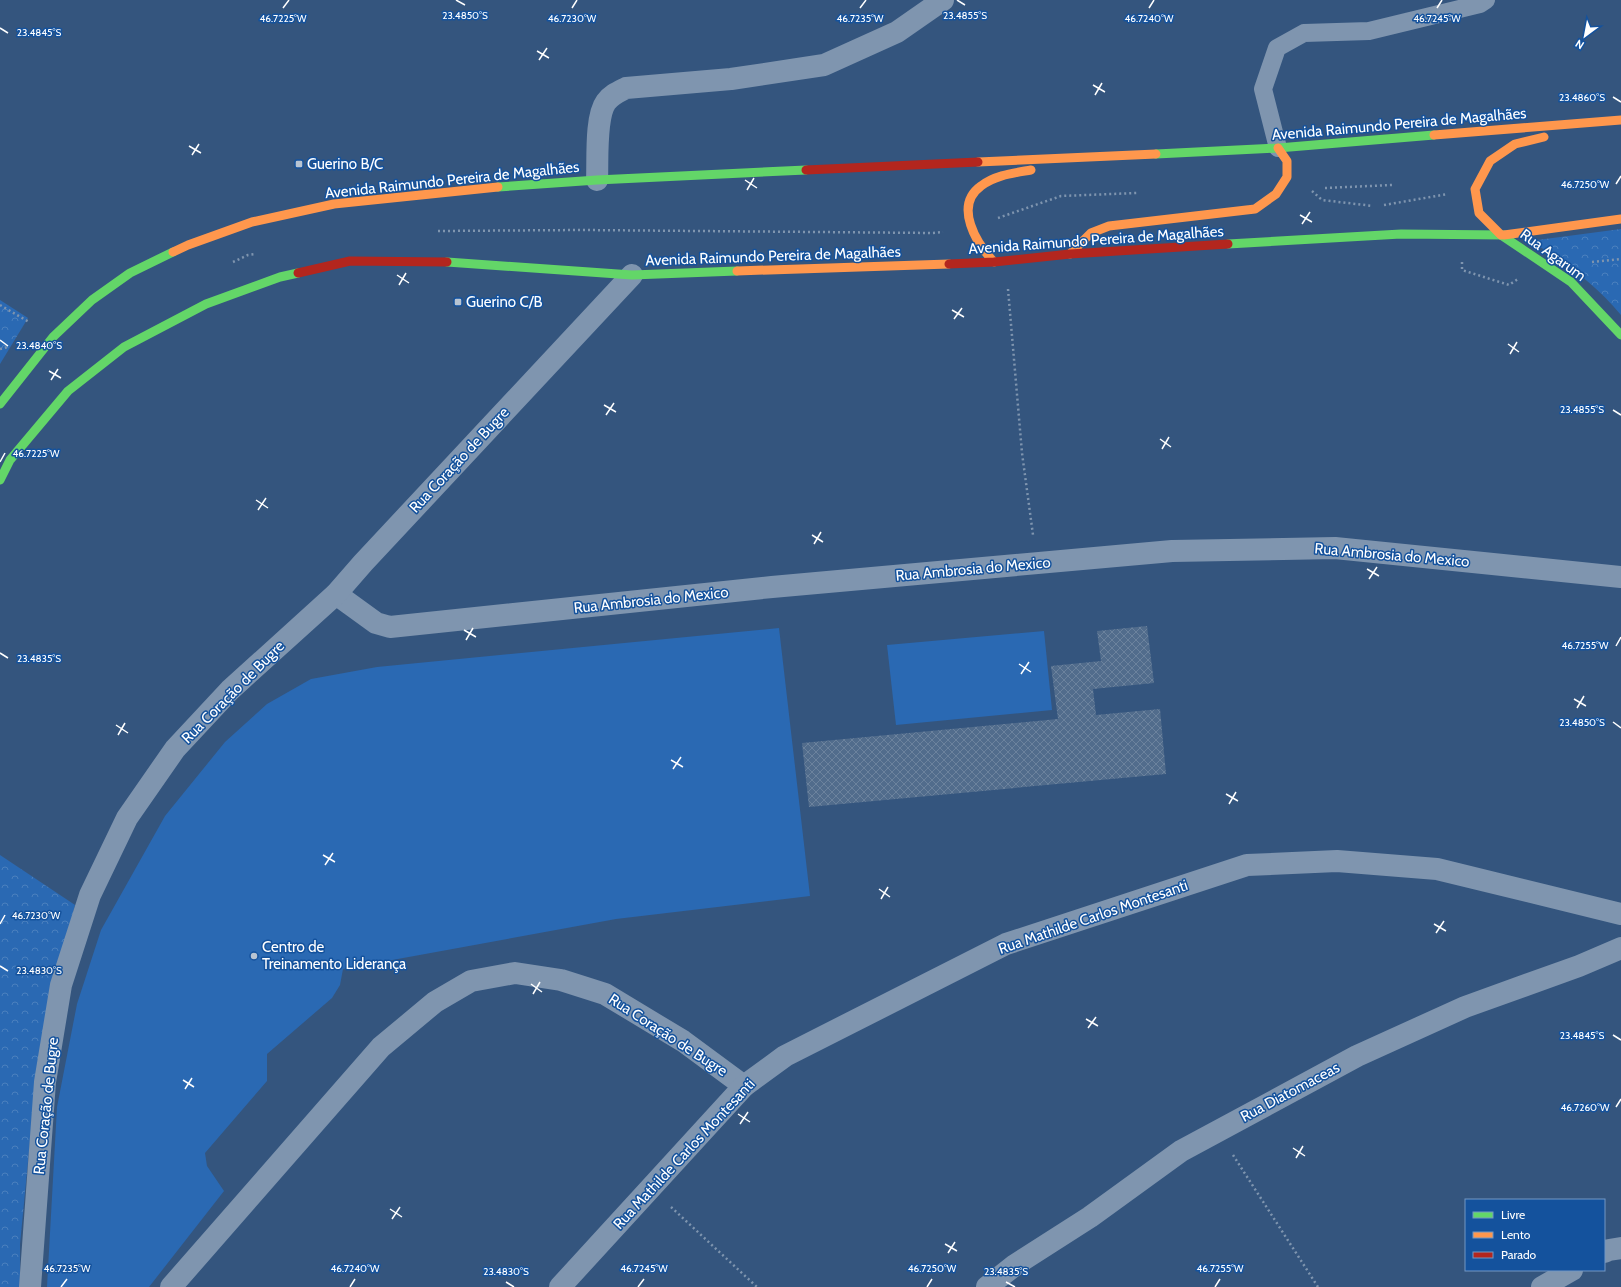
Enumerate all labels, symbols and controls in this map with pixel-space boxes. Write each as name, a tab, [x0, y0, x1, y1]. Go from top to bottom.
text: 23.4850°S	[442, 9, 488, 22]
text: 23.4855°S	[943, 9, 987, 22]
text: 46.7225°W	[260, 12, 307, 25]
text: 46.7230°W	[548, 12, 597, 25]
text: 46.7235°W	[836, 12, 884, 25]
text: 46.7240°W	[1125, 12, 1174, 25]
text: 46.7245°W	[1413, 12, 1461, 25]
north arrow	[1565, 16, 1605, 56]
text: 23.4845°S	[17, 26, 61, 39]
text: N	[1573, 36, 1587, 52]
text: 23.4860°S	[1559, 91, 1605, 104]
street label: Avenida Raimundo Pereira de Magalhães	[1271, 104, 1527, 144]
place label: Guerino B/C	[307, 155, 383, 173]
street label: Avenida Raimundo Pereira de Magalhães	[324, 158, 580, 202]
marker: Guerino B/C	[294, 159, 304, 169]
text: 46.7250°W	[1561, 178, 1610, 191]
street label: Avenida Raimundo Pereira de Magalhães	[968, 222, 1224, 258]
street label: Rua Agarum	[1517, 225, 1589, 285]
street label: Avenida Raimundo Pereira de Magalhães	[645, 243, 901, 269]
place label: Guerino C/B	[466, 293, 543, 311]
marker: Guerino C/B	[453, 297, 463, 307]
text: 23.4840°S	[16, 339, 62, 352]
street label: Rua Coração de Bugre	[405, 403, 513, 517]
text: 23.4855°S	[1560, 403, 1604, 416]
text: 46.7225°W	[13, 447, 60, 460]
street label: Rua Ambrosia do Mexico	[1314, 539, 1470, 571]
street label: Rua Ambrosia do Mexico	[895, 553, 1051, 585]
street label: Rua Ambrosia do Mexico	[573, 583, 729, 617]
street label: Rua Coração de Bugre	[178, 637, 288, 747]
text: 46.7255°W	[1561, 639, 1609, 652]
text: 23.4835°S	[17, 652, 61, 665]
text: 23.4850°S	[1559, 716, 1605, 729]
street label: Rua Mathilde Carlos Montesanti	[996, 876, 1190, 958]
text: 46.7230°W	[12, 909, 61, 922]
place label: Centro de Treinamento Liderança	[262, 938, 407, 973]
marker: Centro de Treinamento Liderança	[249, 951, 259, 961]
text: 23.4830°S	[16, 964, 62, 977]
street label: Rua Coração de Bugre	[605, 990, 731, 1080]
text: 23.4845°S	[1560, 1029, 1604, 1042]
street label: Rua Coração de Bugre	[30, 1036, 62, 1176]
street label: Rua Diatomaceas	[1237, 1058, 1343, 1126]
street label: Rua Mathilde Carlos Montesanti	[609, 1075, 759, 1233]
text: 46.7260°W	[1561, 1101, 1610, 1114]
legend	[1465, 1199, 1605, 1271]
text: Livre	[1501, 1207, 1525, 1222]
text: Lento	[1501, 1227, 1531, 1242]
text: Parado	[1501, 1247, 1537, 1262]
text: 46.7235°W	[43, 1262, 91, 1275]
text: 46.7240°W	[331, 1262, 380, 1275]
text: 46.7245°W	[620, 1262, 668, 1275]
text: 46.7250°W	[908, 1262, 957, 1275]
text: 46.7255°W	[1196, 1262, 1244, 1275]
text: 23.4830°S	[483, 1265, 529, 1278]
text: 23.4835°S	[984, 1265, 1028, 1278]

